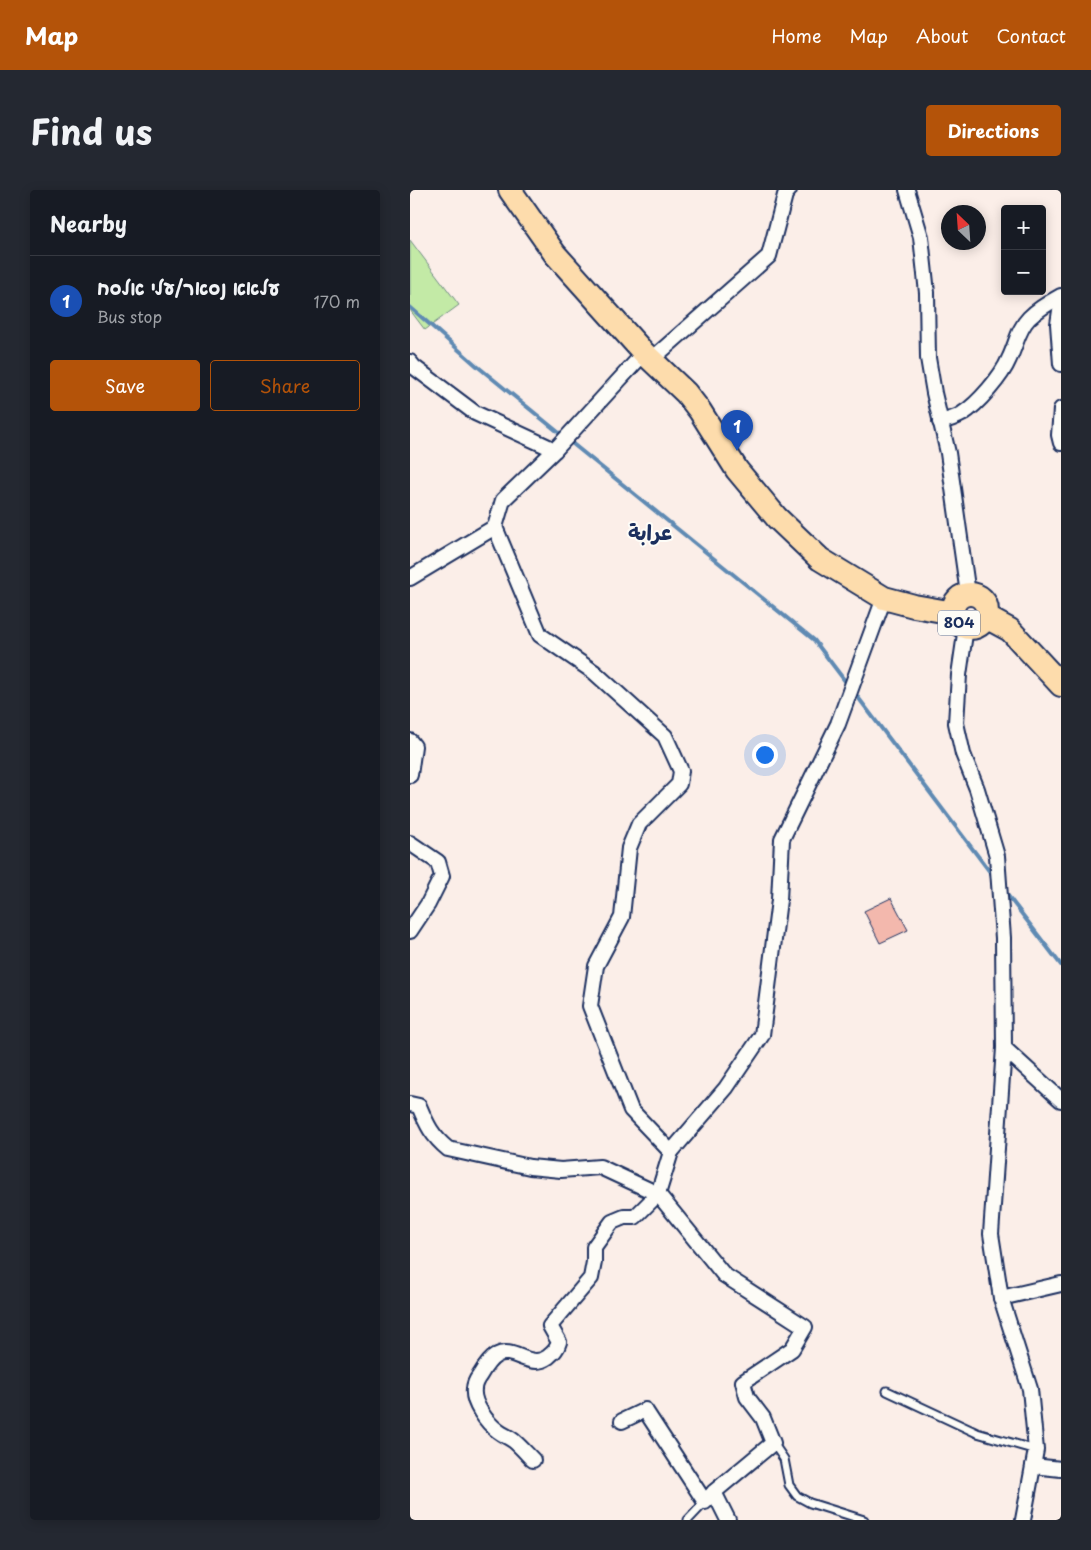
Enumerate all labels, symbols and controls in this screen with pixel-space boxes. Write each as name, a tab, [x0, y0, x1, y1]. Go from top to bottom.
text: Map	[25, 17, 78, 53]
text: Home	[771, 22, 821, 49]
text: Map	[849, 22, 888, 49]
text: About	[916, 22, 968, 49]
text: Contact	[996, 22, 1066, 49]
text: Find us	[30, 104, 152, 157]
button: Directions	[926, 105, 1061, 156]
north arrow	[941, 205, 986, 250]
map controls	[1001, 205, 1046, 295]
button: +	[1001, 205, 1046, 250]
text: Nearby	[50, 207, 127, 239]
button: −	[1001, 250, 1046, 295]
text: עלאא נסאר/עלי אלסח	[97, 273, 280, 301]
text: 1	[62, 289, 70, 313]
text: 170 m	[314, 289, 360, 313]
text: Bus stop	[97, 304, 162, 328]
button: Save	[50, 360, 200, 411]
button: Share	[210, 360, 360, 411]
pin: 1	[721, 410, 753, 451]
district label: عرابة	[628, 515, 672, 547]
road number: 804	[938, 610, 980, 636]
your location	[752, 742, 778, 768]

